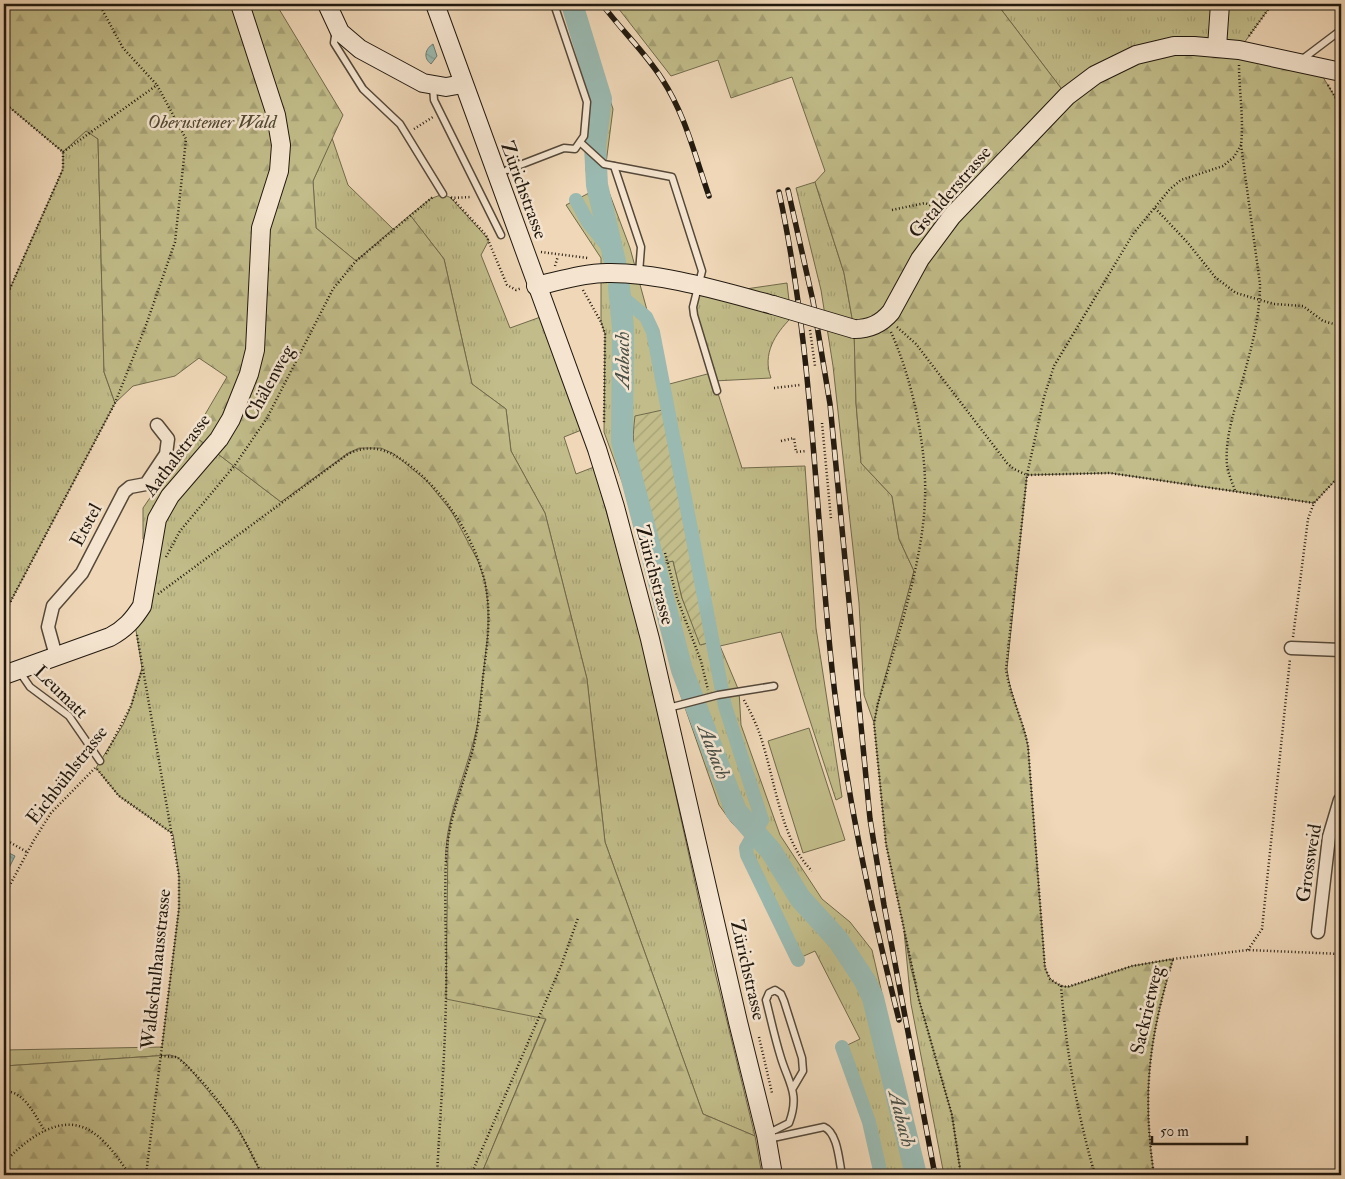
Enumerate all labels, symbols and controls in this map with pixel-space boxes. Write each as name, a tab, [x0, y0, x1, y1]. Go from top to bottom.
park label: Oberustemer Wald	[147, 110, 278, 134]
street label: Zürichstrasse	[495, 138, 553, 242]
street label: Gstalderstrasse	[904, 141, 997, 243]
water label: Aabach	[610, 331, 635, 391]
street label: Chälenweg	[238, 340, 300, 425]
street label: Aathalstrasse	[138, 409, 216, 502]
street label: Etstel	[65, 499, 107, 551]
street label: Zürichstrasse	[630, 522, 680, 628]
street label: Leumatt	[29, 660, 93, 724]
water label: Aabach	[691, 719, 736, 783]
street label: Eichbühlstrasse	[21, 721, 113, 829]
street label: Grossweid	[1291, 821, 1327, 904]
street label: Waldschulhausstrasse	[136, 888, 176, 1051]
street label: Zürichstrasse	[725, 917, 771, 1023]
street label: Sackrietweg	[1125, 963, 1169, 1057]
water label: Aabach	[882, 1086, 921, 1150]
scale bar	[1152, 1114, 1248, 1146]
text: 50 m	[1160, 1122, 1189, 1141]

